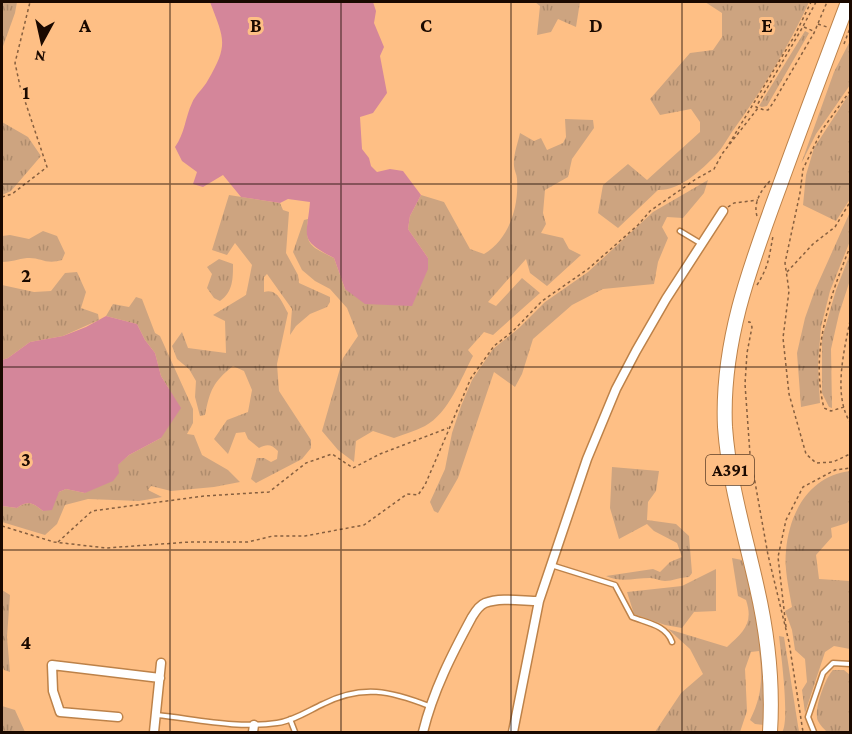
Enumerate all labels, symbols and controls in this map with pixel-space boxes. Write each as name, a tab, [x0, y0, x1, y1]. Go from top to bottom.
north arrow	[12, 12, 72, 72]
text: A	[78, 14, 92, 36]
text: B	[250, 14, 262, 36]
text: C	[420, 14, 432, 36]
text: D	[589, 14, 603, 36]
text: E	[761, 14, 773, 36]
text: N	[33, 47, 47, 66]
text: 1	[22, 81, 30, 103]
text: 2	[21, 264, 31, 286]
text: 3	[21, 448, 31, 470]
road number: A391	[706, 455, 754, 485]
text: 4	[21, 631, 32, 653]

